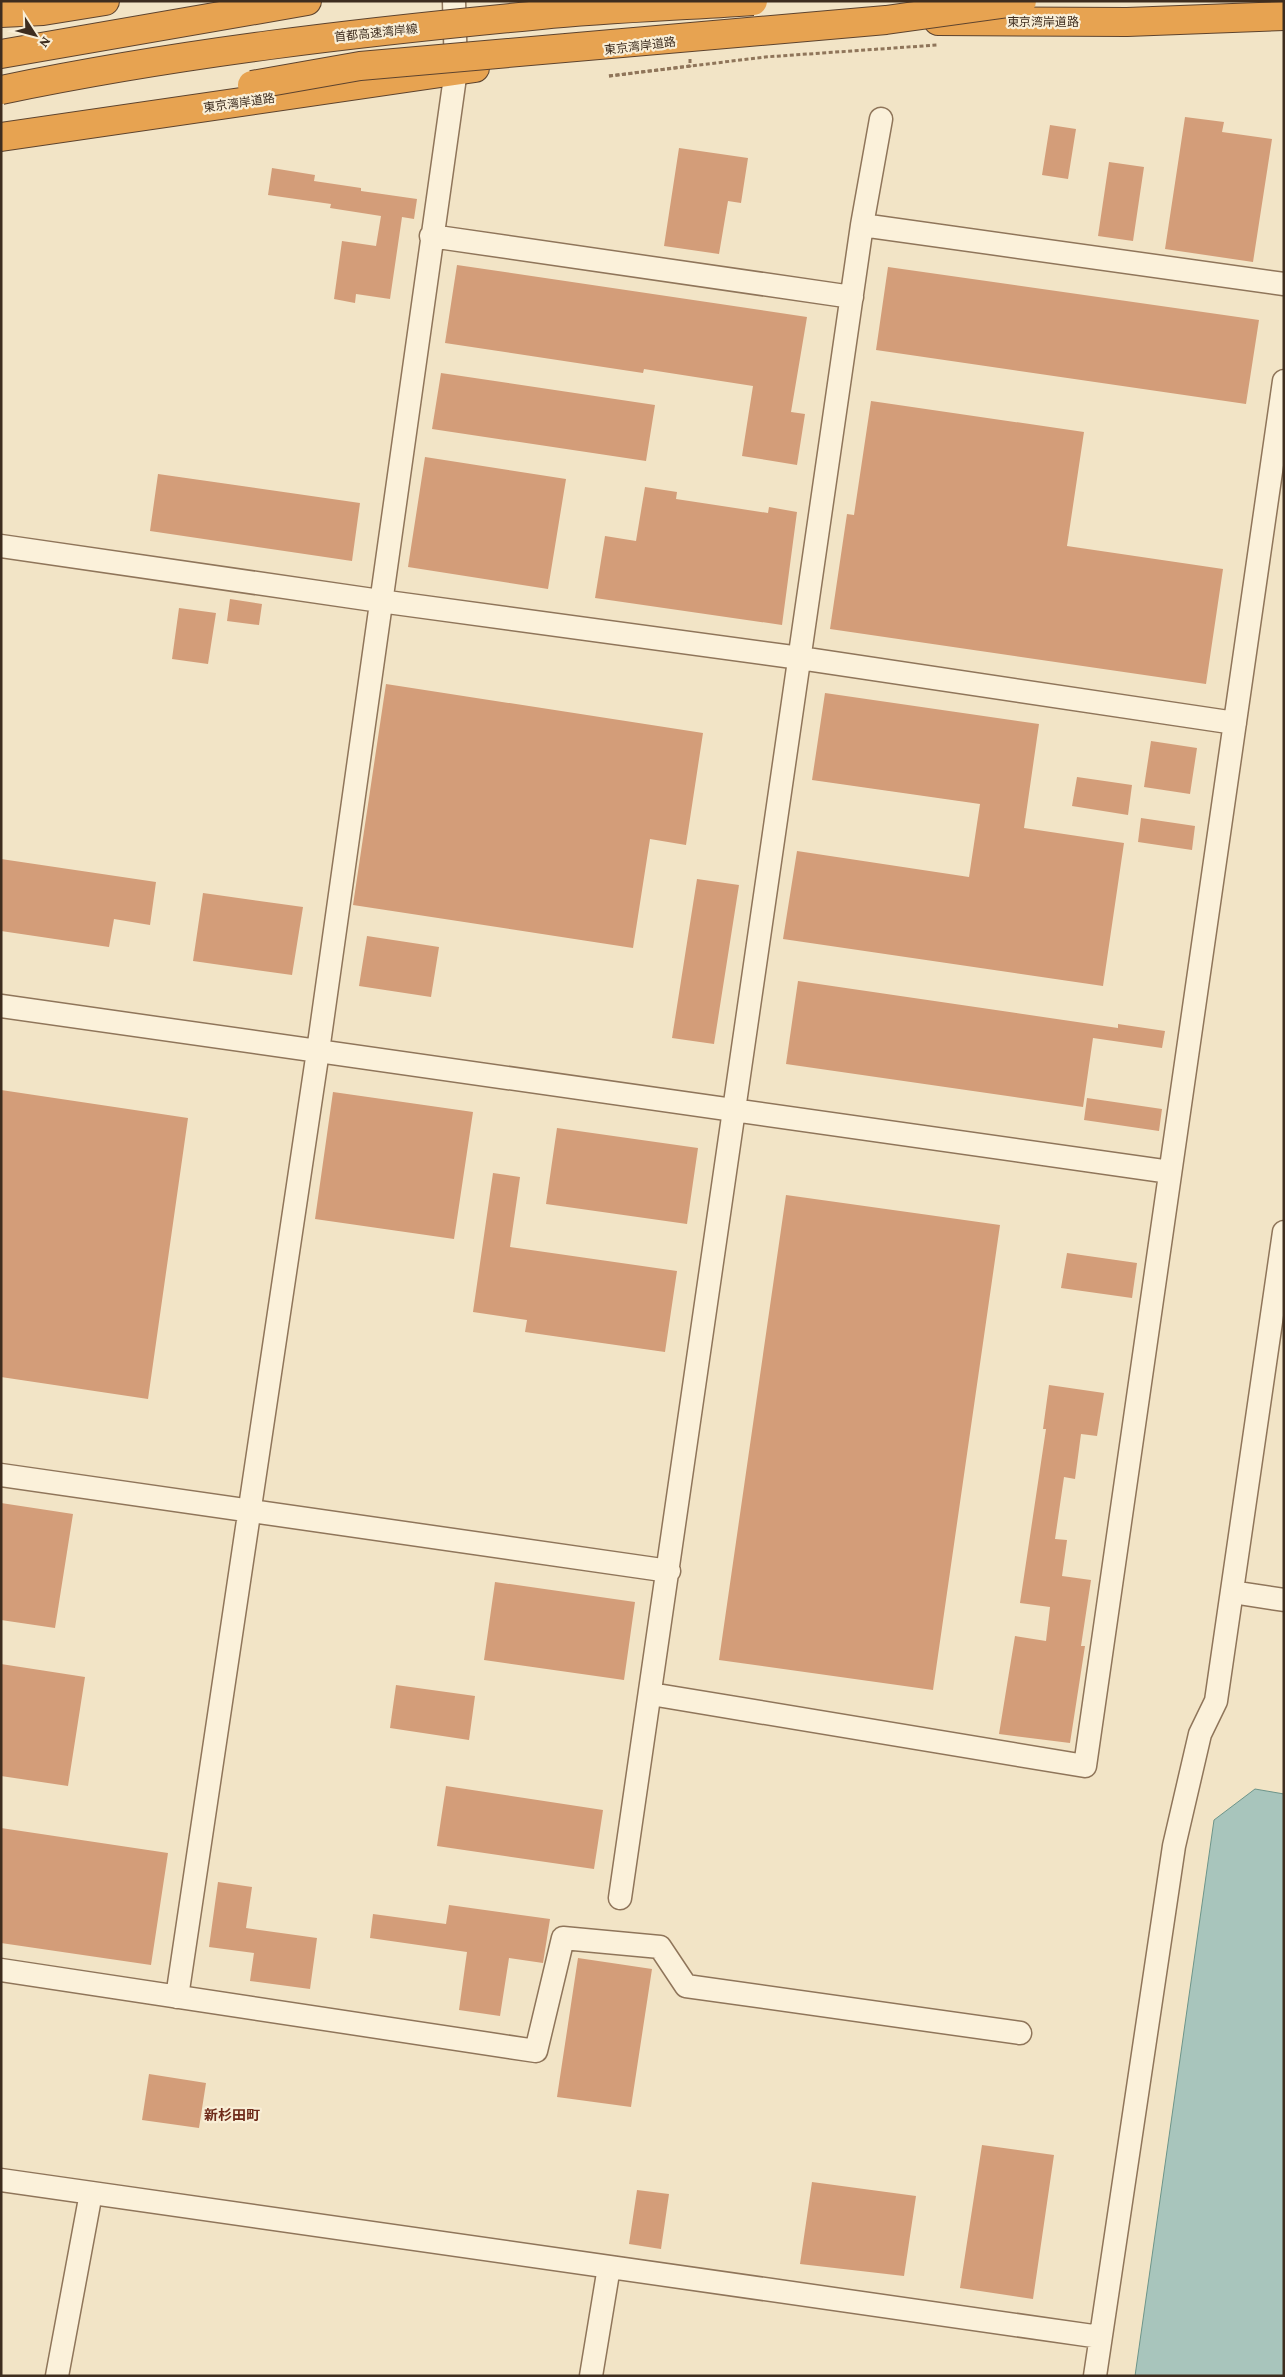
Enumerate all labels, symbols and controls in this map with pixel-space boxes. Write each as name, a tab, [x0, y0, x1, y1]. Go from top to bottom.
north arrow	[10, 10, 60, 60]
street label: 東京湾岸道路	[1007, 15, 1079, 29]
street label: 首都高速湾岸線	[333, 22, 419, 44]
text: N	[36, 34, 55, 52]
street label: 東京湾岸道路	[603, 35, 677, 57]
street label: 東京湾岸道路	[202, 91, 276, 115]
district label: 新杉田町	[204, 2107, 260, 2123]

